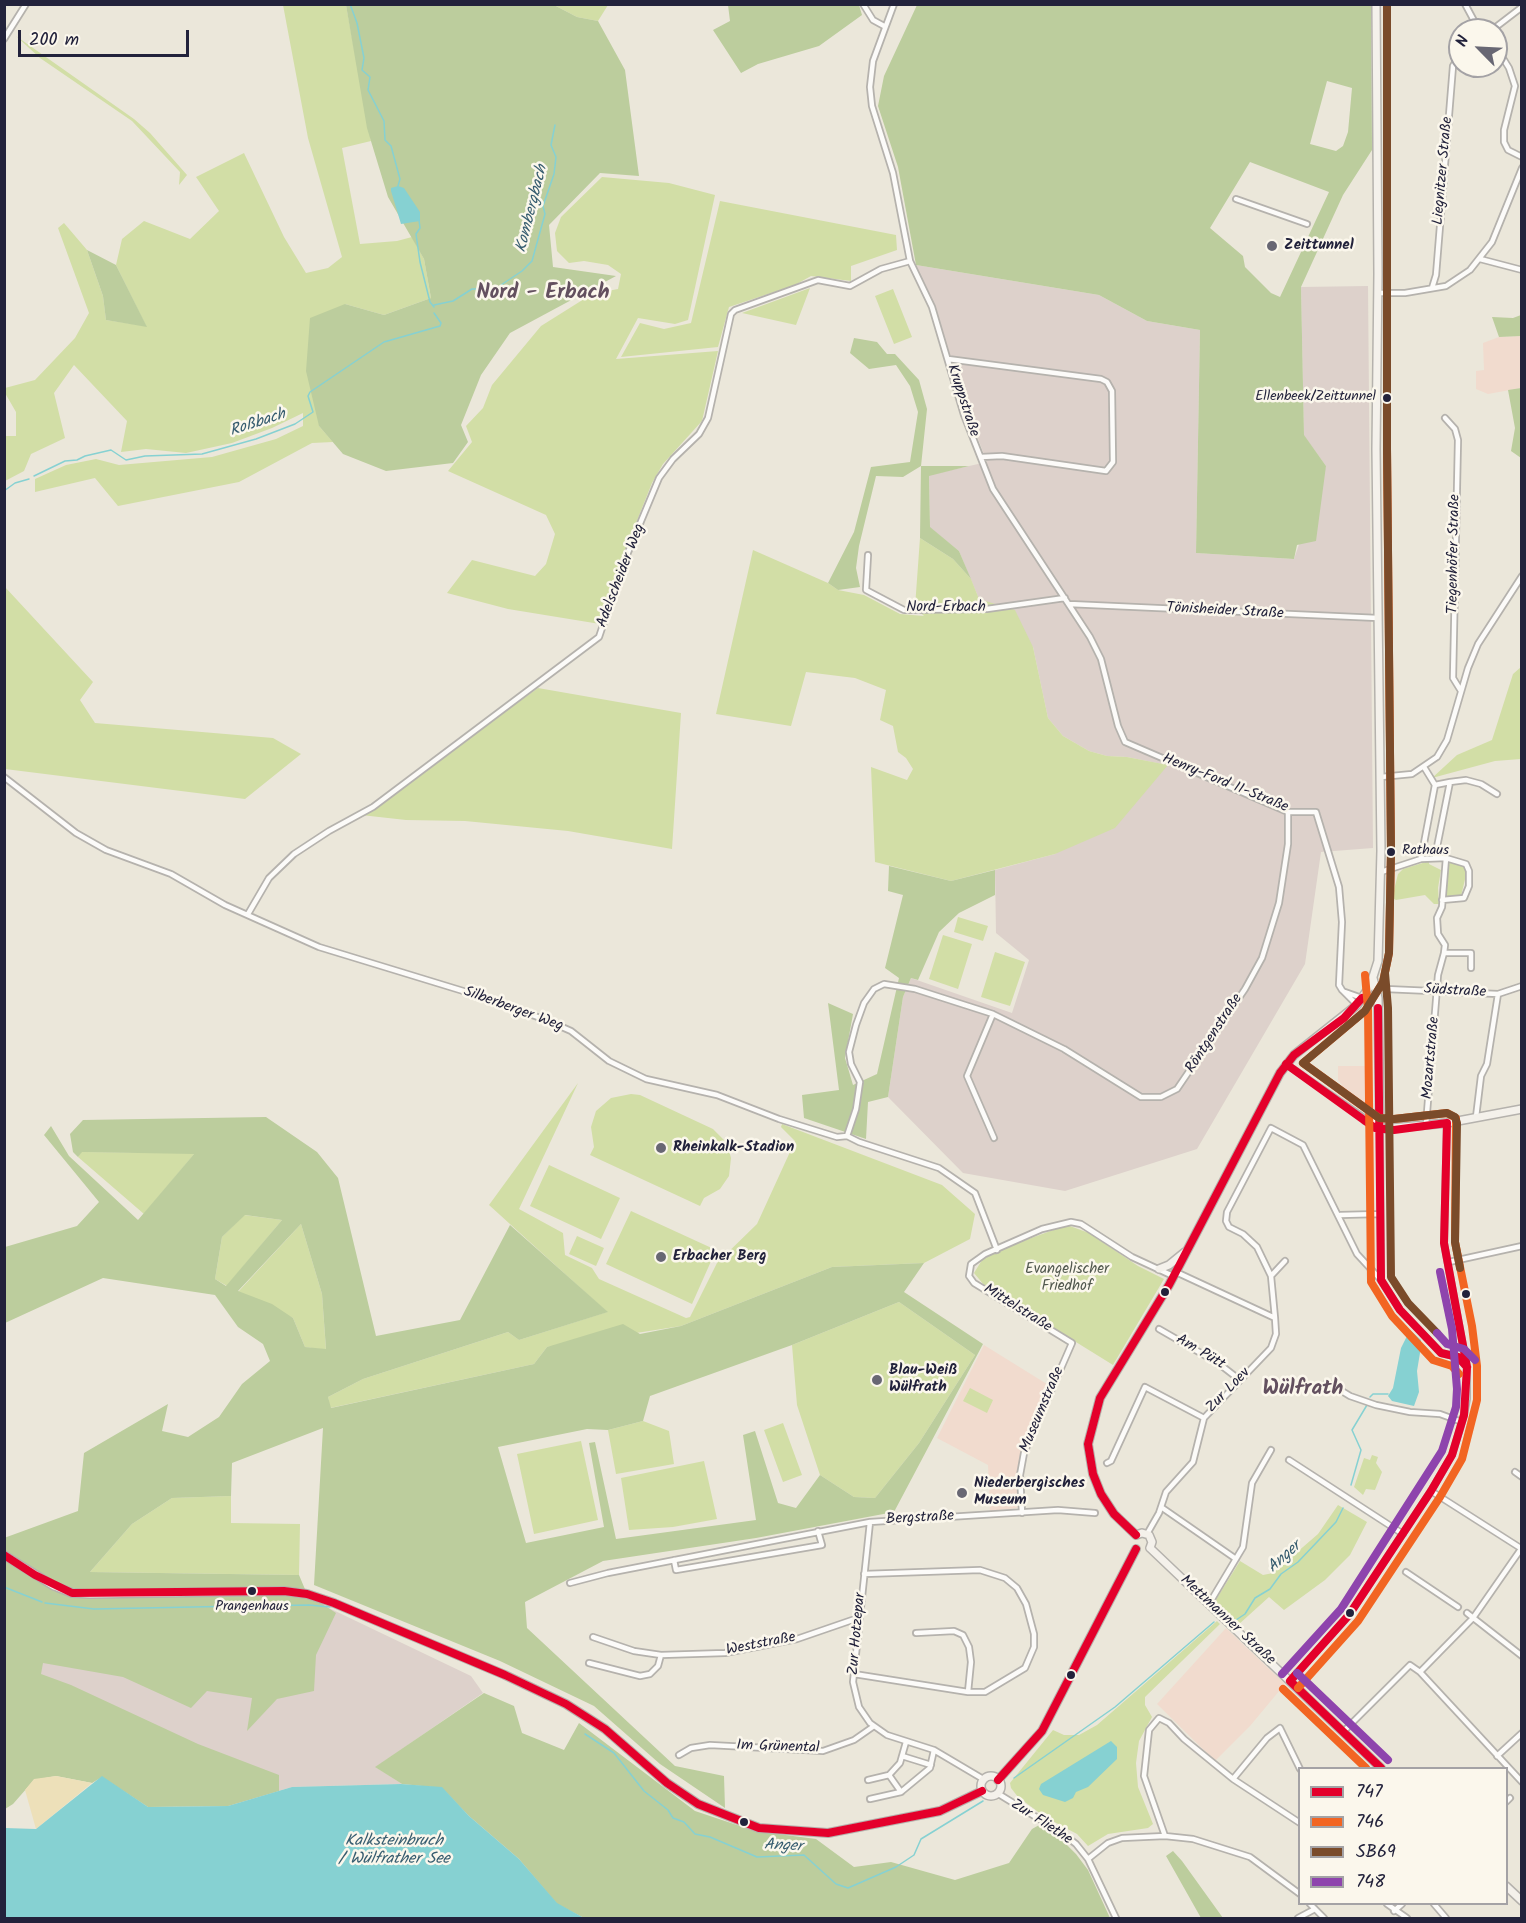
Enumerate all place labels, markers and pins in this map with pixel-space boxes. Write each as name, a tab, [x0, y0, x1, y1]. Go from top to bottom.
place label: Zeittunnel	[1284, 237, 1354, 255]
marker: Zeittunnel	[1265, 239, 1279, 253]
place label: Ellenbeek/Zeittunnel	[1255, 390, 1376, 406]
marker: Ellenbeek/Zeittunnel	[1381, 392, 1393, 404]
place label: Rathaus	[1402, 844, 1449, 860]
marker: Rathaus	[1385, 846, 1397, 858]
place label: Rheinkalk-Stadion	[673, 1139, 794, 1157]
marker: Rheinkalk-Stadion	[654, 1141, 668, 1155]
place label: Erbacher Berg	[673, 1248, 766, 1266]
marker: Erbacher Berg	[654, 1250, 668, 1264]
unlabelled marker	[1159, 1286, 1171, 1298]
unlabelled marker	[1460, 1288, 1472, 1300]
place label: Blau-Weiß Wülfrath	[889, 1362, 957, 1397]
marker: Blau-Weiß Wülfrath	[870, 1373, 884, 1387]
place label: Niederbergisches Museum	[974, 1475, 1085, 1510]
marker: Niederbergisches Museum	[955, 1486, 969, 1500]
marker: Prangenhaus	[246, 1585, 258, 1597]
place label: Prangenhaus	[215, 1600, 289, 1616]
unlabelled marker	[1344, 1607, 1356, 1619]
unlabelled marker	[1065, 1669, 1077, 1681]
unlabelled marker	[738, 1816, 750, 1828]

